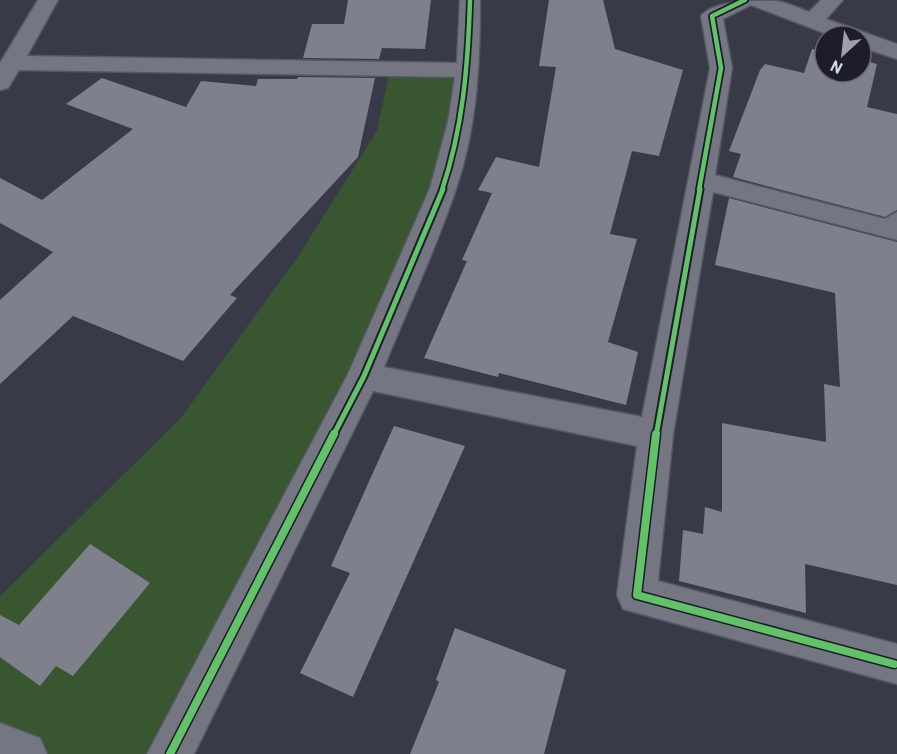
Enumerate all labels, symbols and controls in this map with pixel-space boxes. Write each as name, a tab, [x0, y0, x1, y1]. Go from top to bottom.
north arrow	[813, 24, 873, 84]
text: N	[827, 57, 845, 79]

